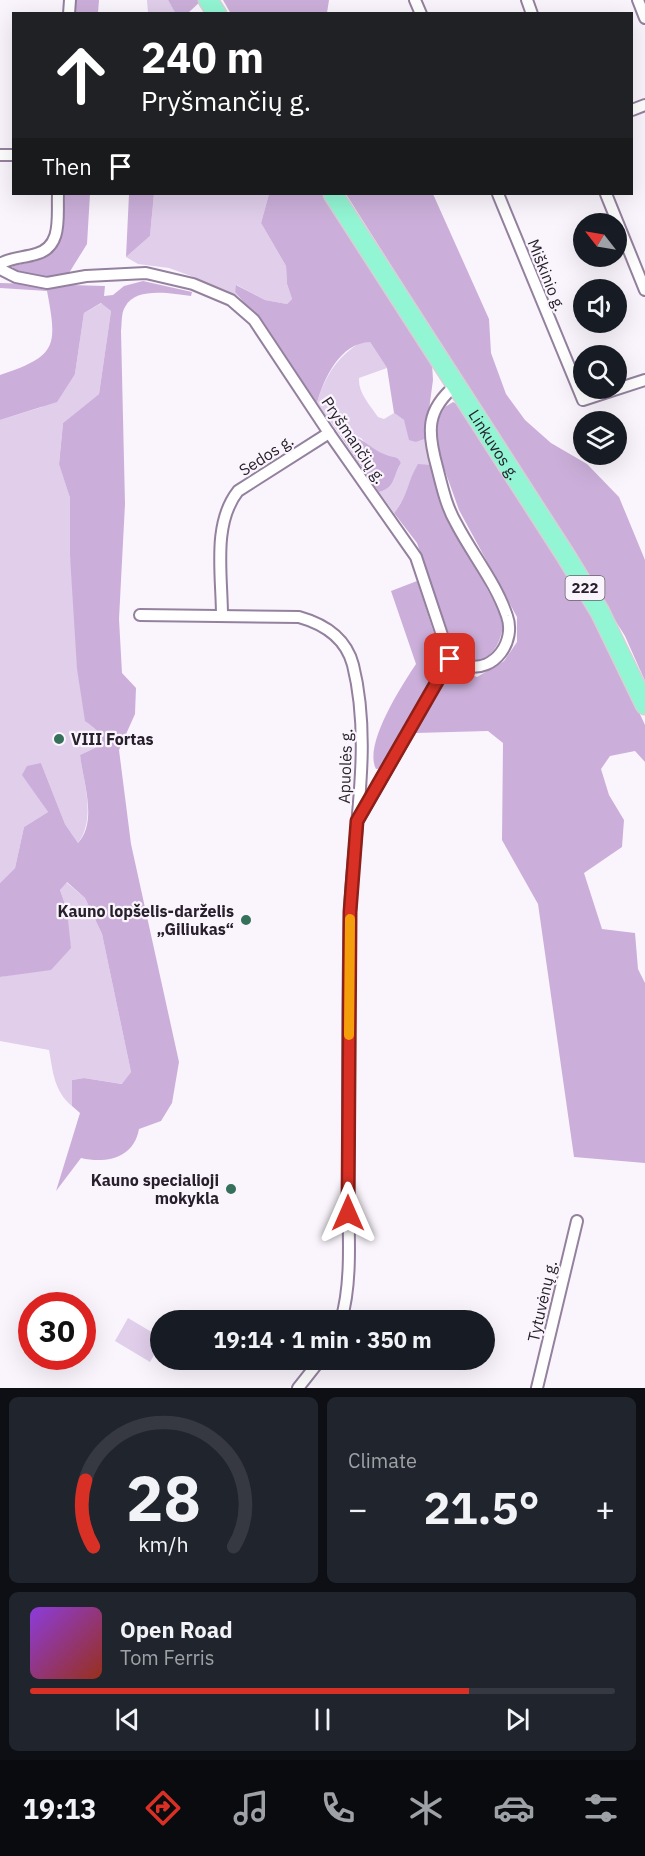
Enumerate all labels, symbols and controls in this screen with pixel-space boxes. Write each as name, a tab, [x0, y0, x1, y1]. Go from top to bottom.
text: 240 m	[141, 30, 264, 85]
icon: ahead	[42, 36, 120, 114]
text: Pryšmančių g.	[141, 83, 311, 118]
icon: arrive	[104, 150, 137, 183]
text: Then	[42, 152, 92, 181]
north arrow	[573, 213, 627, 267]
map controls	[573, 213, 627, 465]
street label: Miškinio g.	[523, 236, 571, 314]
button: sound	[573, 279, 627, 333]
button: search	[573, 345, 627, 399]
street label: Pryšmančių g.	[318, 393, 390, 487]
street label: Linkuvos g.	[464, 406, 524, 484]
button: layers	[573, 411, 627, 465]
street label: Sedos g.	[235, 430, 297, 480]
road number: 222	[566, 576, 604, 600]
pin	[424, 633, 475, 684]
icon: arrive	[433, 642, 466, 675]
street label: Apuolės g.	[334, 728, 356, 804]
place label: VIII Fortas	[71, 729, 154, 749]
marker: VIII Fortas	[52, 732, 66, 746]
place label: Kauno lopšelis-darželis „Giliukas“	[57, 901, 234, 939]
marker: Kauno lopšelis-darželis „Giliukas“	[239, 913, 253, 927]
place label: Kauno specialioji mokykla	[91, 1170, 219, 1208]
position arrow	[316, 1181, 380, 1245]
marker: Kauno specialioji mokykla	[224, 1182, 238, 1196]
street label: Tytuvėnų g.	[523, 1258, 561, 1344]
speed limit sign: 30	[18, 1292, 96, 1370]
text: 19:14 · 1 min · 350 m	[213, 1325, 432, 1354]
text: Climate	[348, 1447, 417, 1474]
text: 28	[126, 1457, 201, 1538]
text: 21.5°	[423, 1478, 540, 1536]
text: −	[348, 1487, 368, 1530]
text: +	[595, 1487, 615, 1530]
text: km/h	[138, 1530, 189, 1558]
text: Open Road	[120, 1615, 233, 1644]
text: Tom Ferris	[120, 1644, 215, 1671]
icon: previous	[111, 1703, 144, 1736]
icon: pause	[306, 1703, 339, 1736]
icon: next	[501, 1703, 534, 1736]
icon: directions	[142, 1787, 184, 1829]
icon: music	[230, 1787, 272, 1829]
icon: phone	[317, 1787, 359, 1829]
icon: climate	[405, 1787, 447, 1829]
icon: car	[493, 1787, 535, 1829]
icon: filters	[580, 1787, 622, 1829]
text: 19:13	[23, 1791, 97, 1826]

